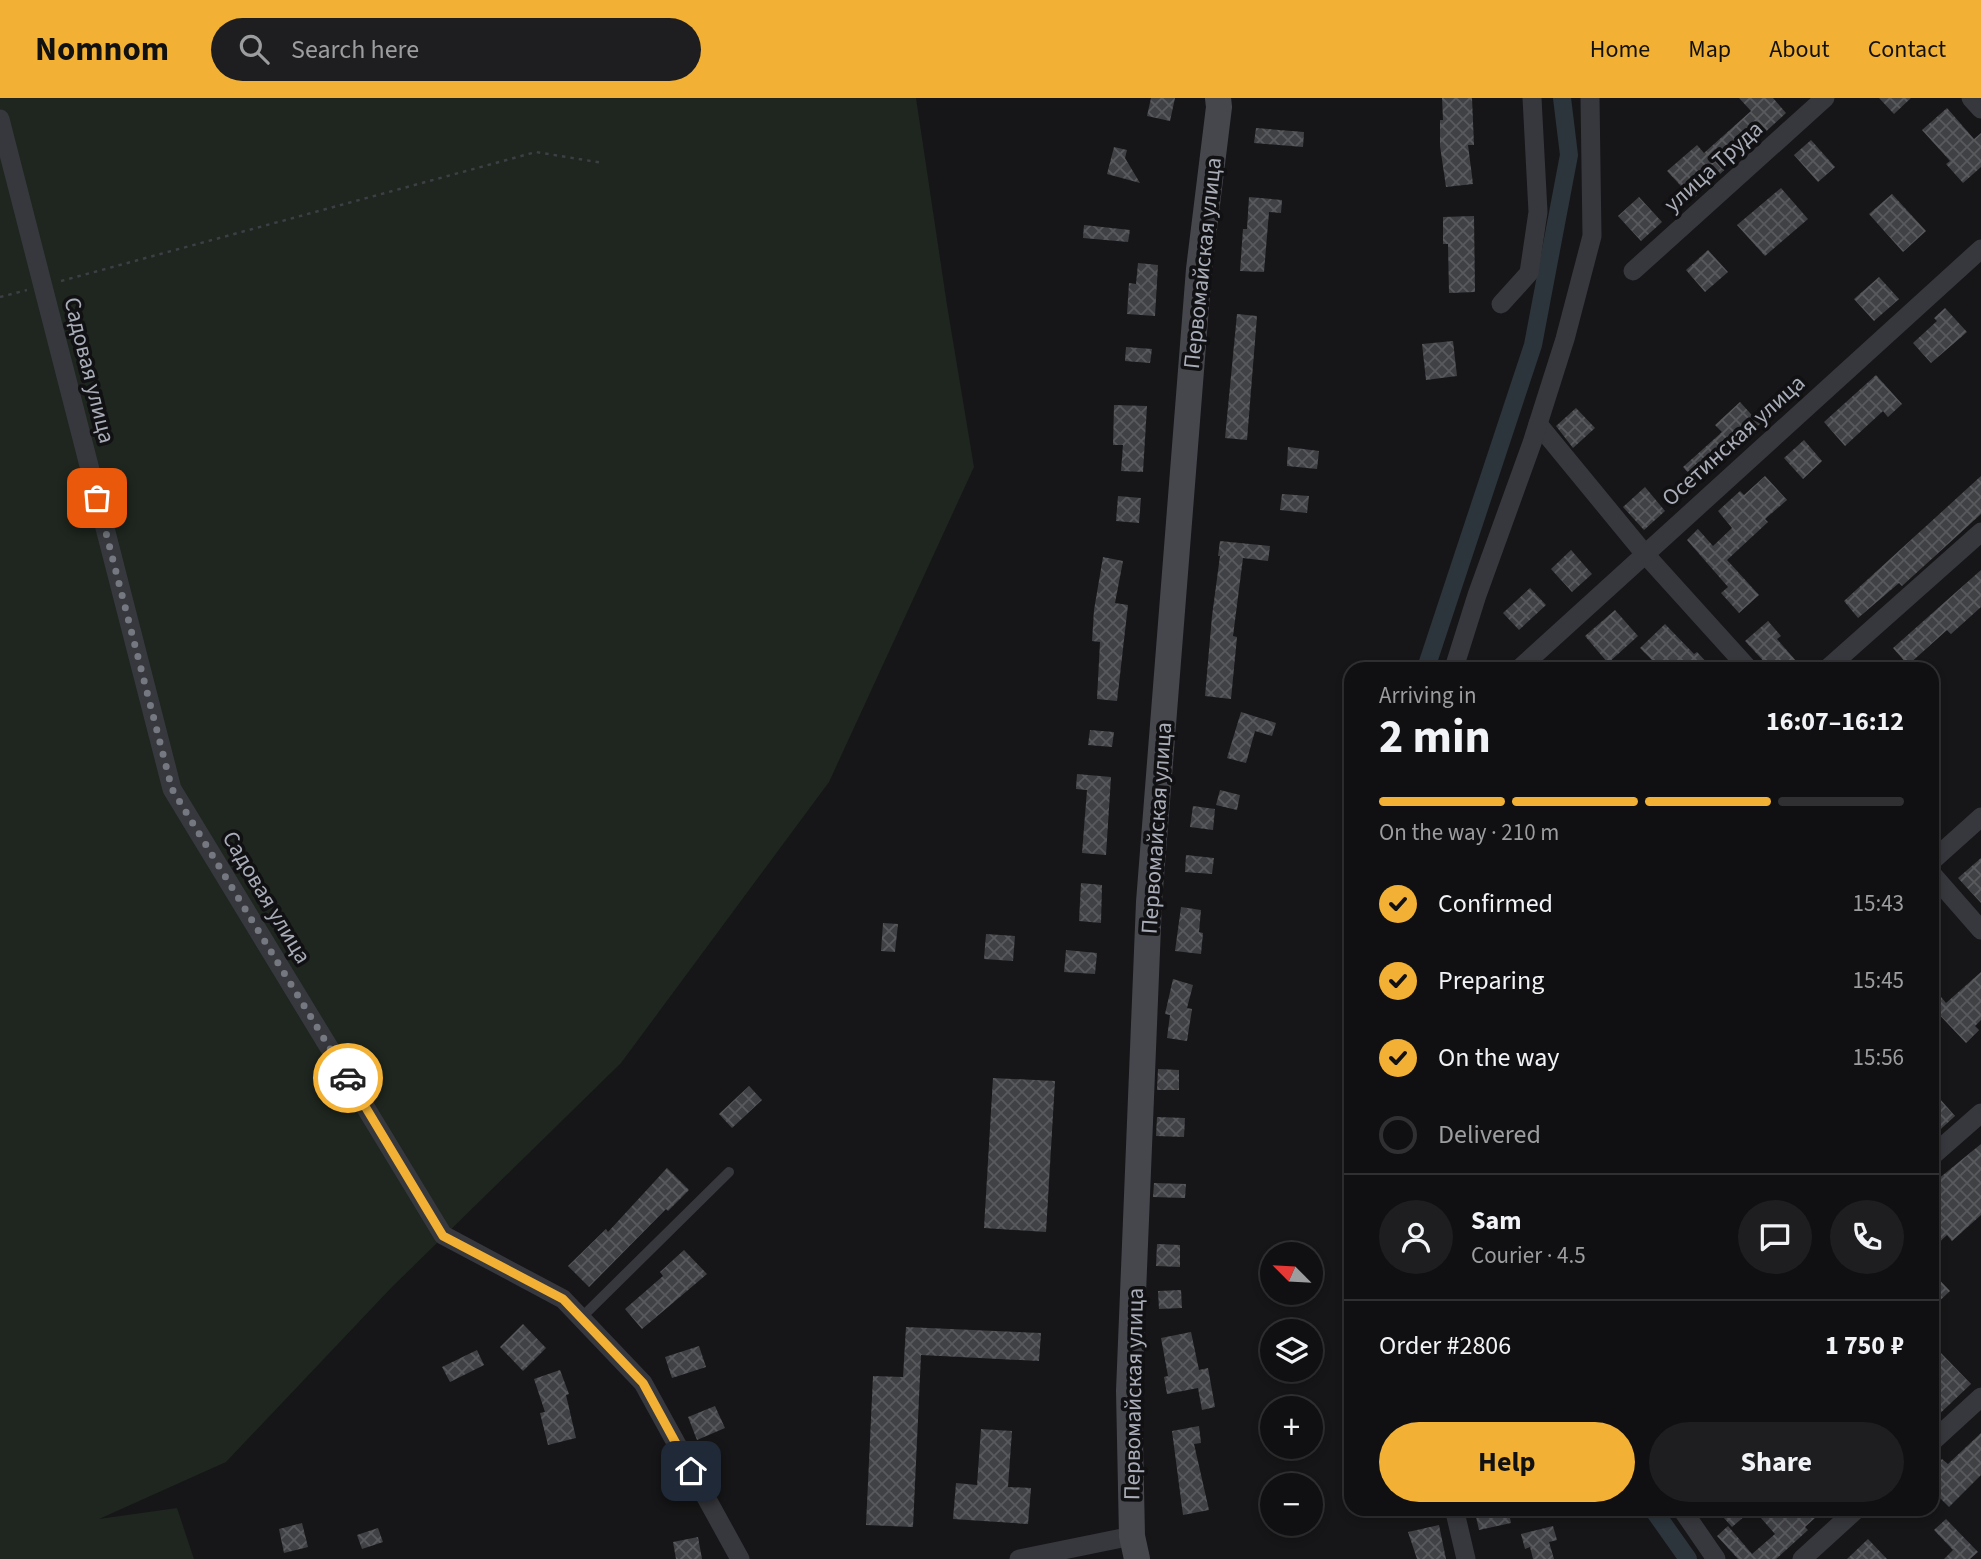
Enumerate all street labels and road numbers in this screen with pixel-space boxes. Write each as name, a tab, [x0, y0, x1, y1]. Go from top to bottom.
street label: улица Труда	[1656, 113, 1770, 220]
street label: Первомайская улица	[1175, 156, 1230, 370]
street label: Садовая улица	[55, 294, 124, 447]
street label: Осетинская улица	[1654, 367, 1812, 514]
street label: Первомайская улица	[1133, 721, 1180, 935]
street label: Садовая улица	[214, 825, 319, 970]
street label: Первомайская улица	[1115, 1288, 1152, 1500]

